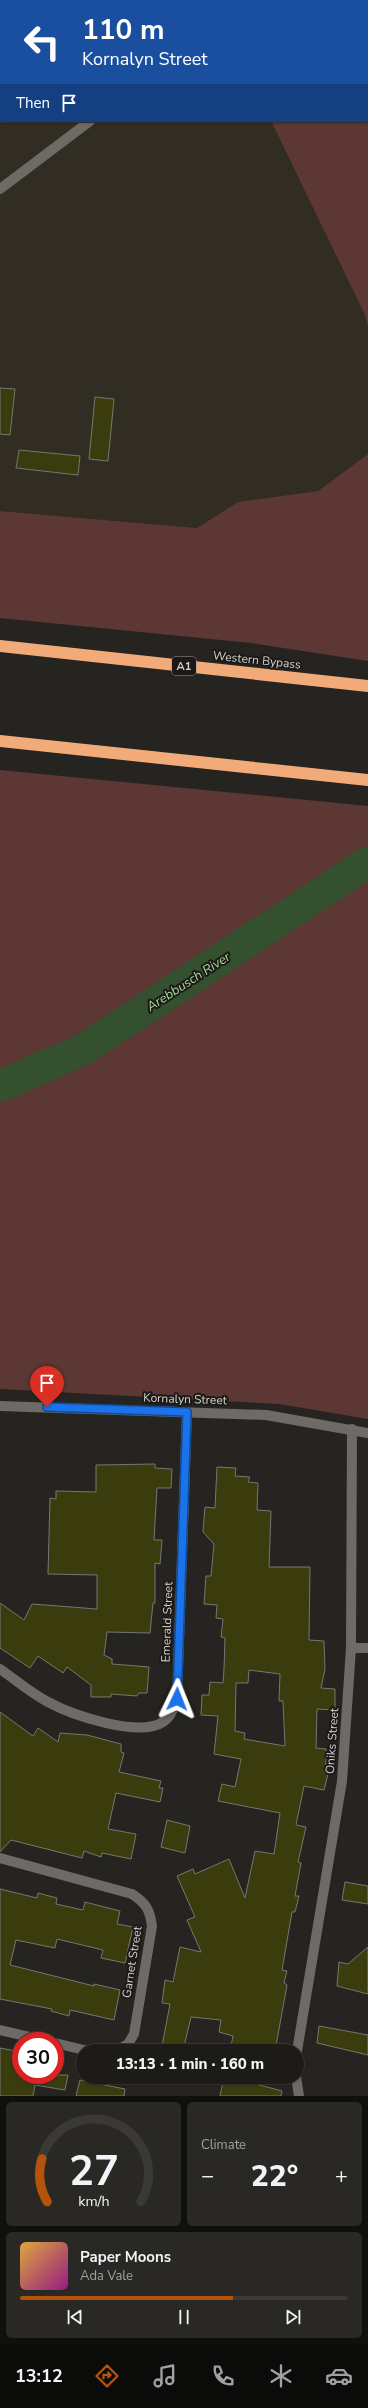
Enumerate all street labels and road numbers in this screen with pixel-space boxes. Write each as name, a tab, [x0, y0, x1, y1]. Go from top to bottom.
street label: Western Bypass	[212, 647, 302, 673]
road number: A1	[172, 657, 196, 675]
street label: Kornalyn Street	[143, 1390, 228, 1408]
street label: Emerald Street	[158, 1581, 176, 1663]
street label: Oniks Street	[322, 1707, 342, 1775]
street label: Garnet Street	[118, 1924, 146, 1999]

